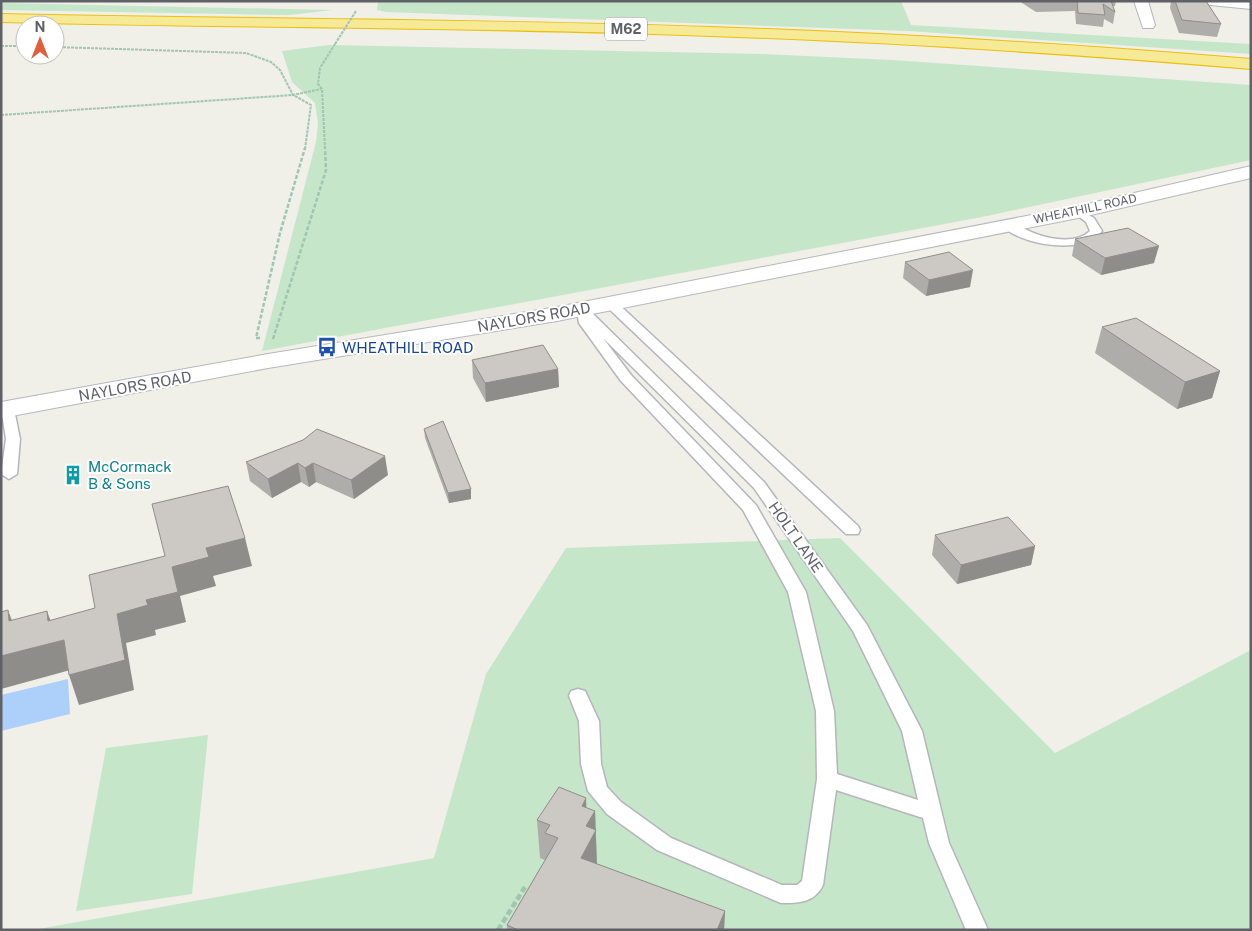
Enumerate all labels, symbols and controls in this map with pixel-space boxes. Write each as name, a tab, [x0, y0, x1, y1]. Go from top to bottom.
north arrow	[15, 15, 65, 65]
road number: M62	[605, 18, 647, 40]
text: N	[35, 19, 45, 35]
street label: WHEATHILL ROAD	[1032, 191, 1138, 227]
street label: NAYLORS ROAD	[476, 299, 592, 335]
bus stop icon: WHEATHILL ROAD	[316, 336, 338, 358]
place label: WHEATHILL ROAD	[342, 339, 473, 356]
street label: NAYLORS ROAD	[77, 368, 193, 404]
place label: McCormack B & Sons	[88, 458, 172, 492]
building icon: McCormack B & Sons	[62, 464, 84, 486]
street label: HOLT LANE	[765, 498, 827, 576]

